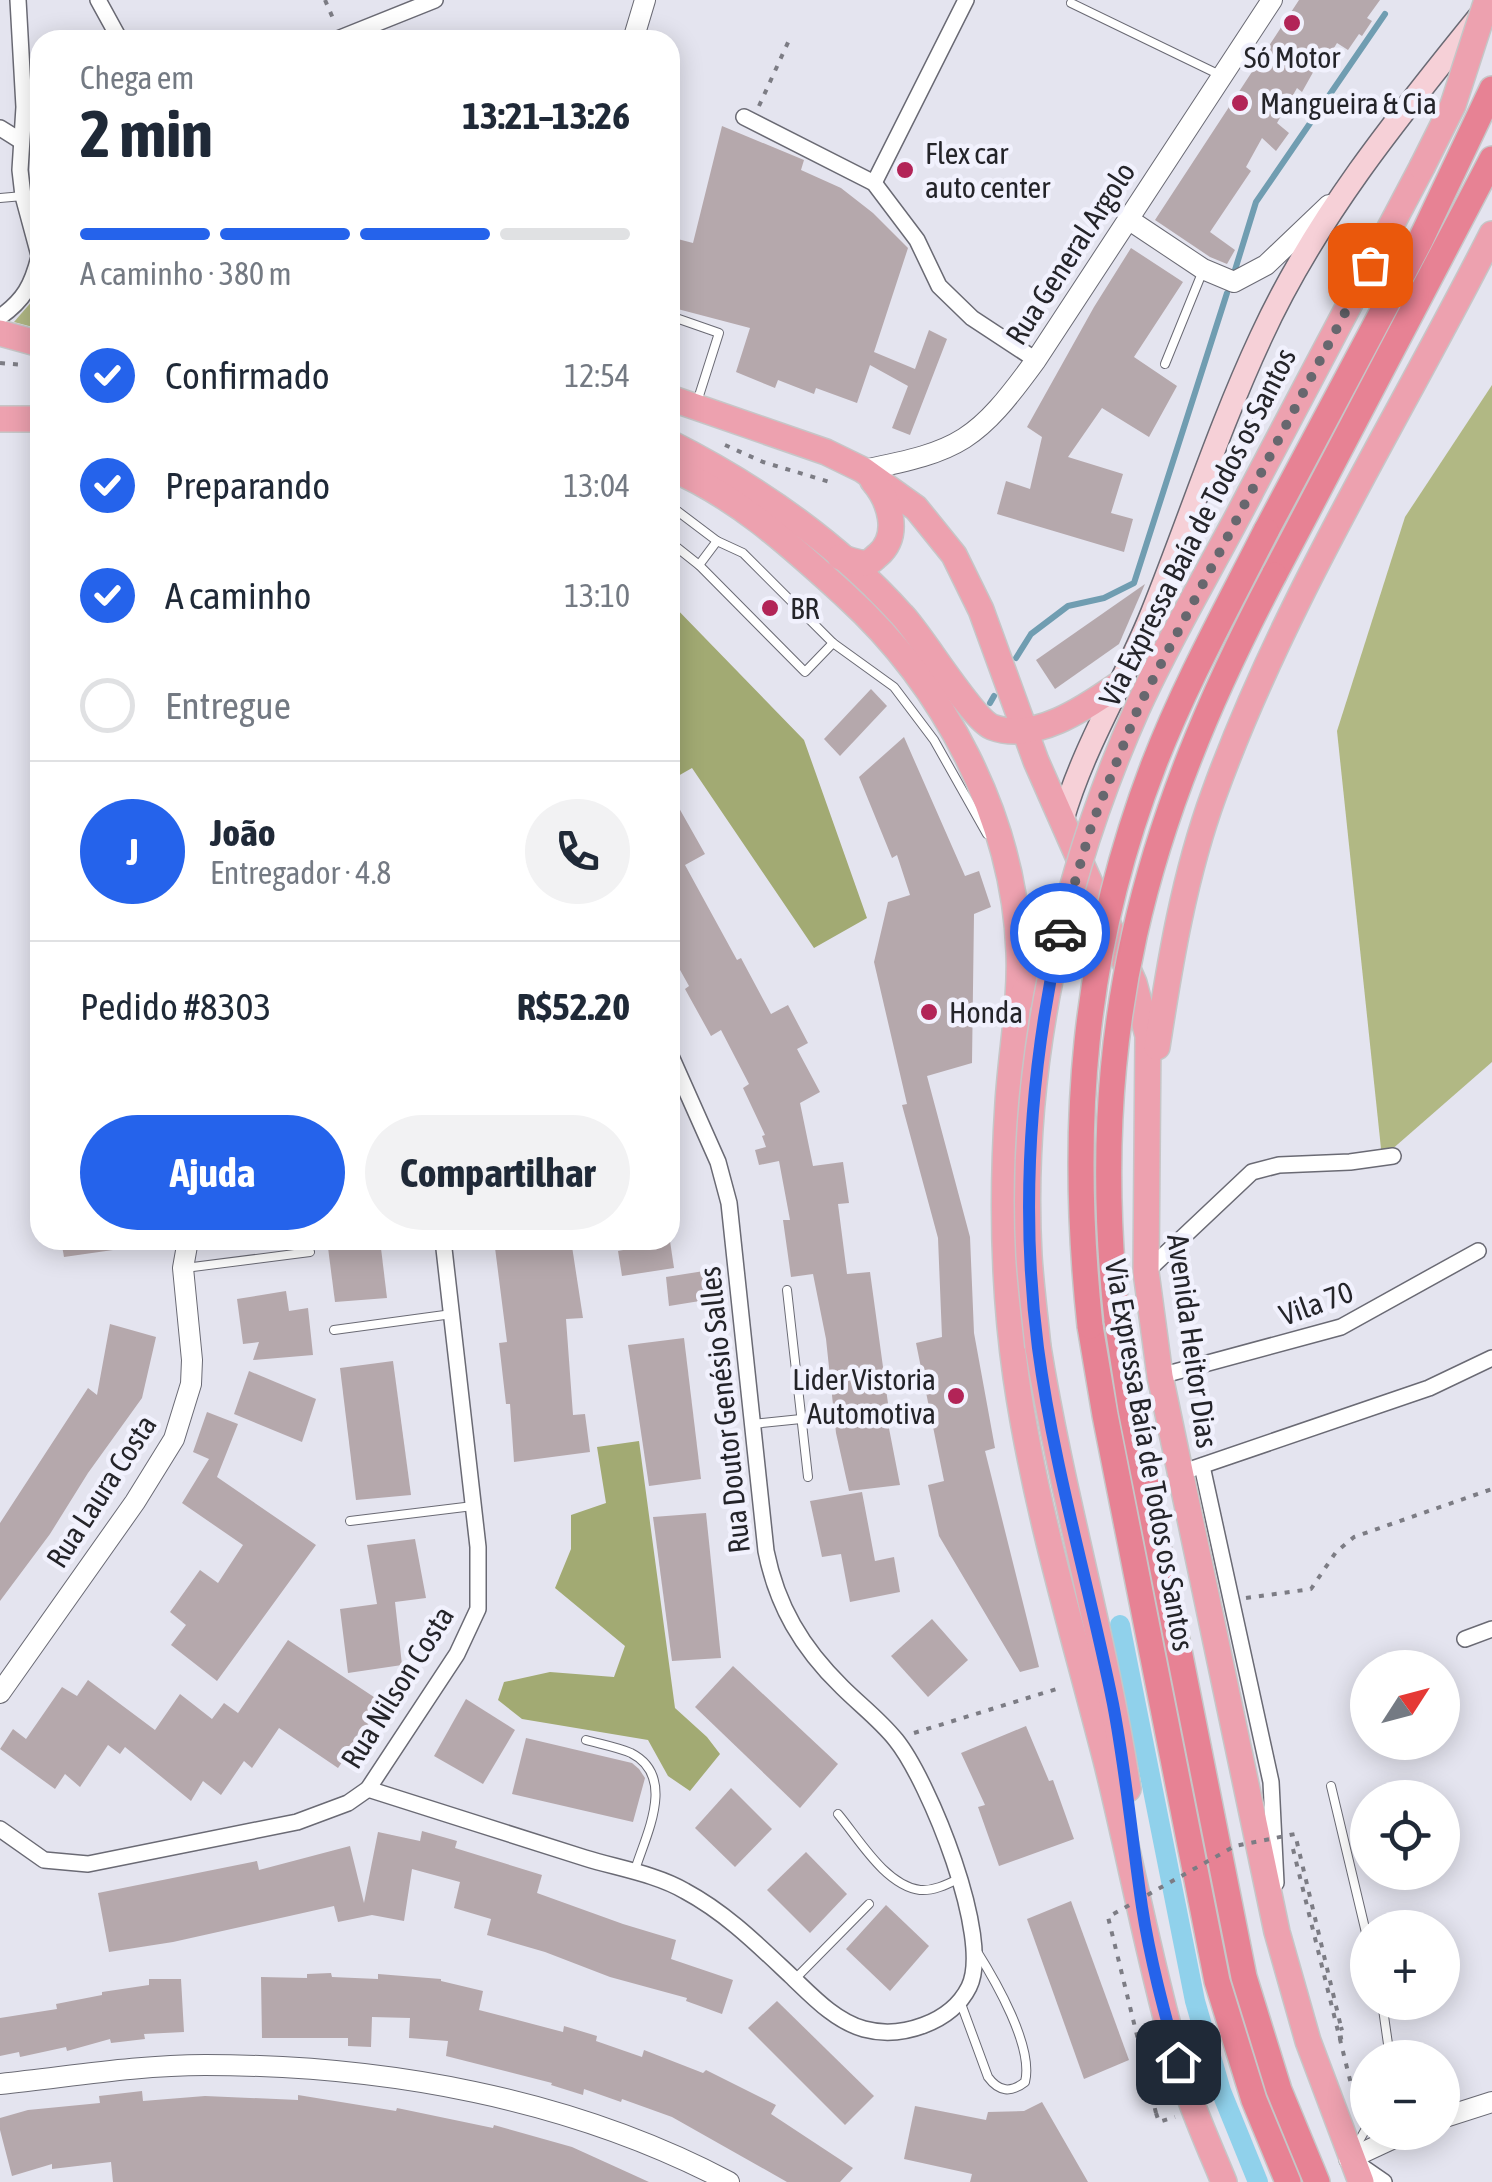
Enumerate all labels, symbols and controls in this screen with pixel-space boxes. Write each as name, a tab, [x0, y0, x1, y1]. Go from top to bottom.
marker: Só Motor	[1281, 12, 1303, 34]
place label: Só Motor	[1244, 40, 1341, 74]
text: Chega em	[80, 59, 194, 96]
place label: Mangueira & Cia	[1260, 86, 1437, 120]
marker: Mangueira & Cia	[1229, 92, 1251, 114]
text: 13:21–13:26	[462, 94, 630, 137]
text: 2 min	[80, 96, 213, 171]
place label: Flex car auto center	[925, 136, 1051, 204]
street label: Rua General Argolo	[998, 156, 1142, 350]
marker: Flex car auto center	[894, 159, 916, 181]
pin	[1328, 223, 1413, 308]
icon: bag	[1343, 238, 1398, 293]
text: A caminho · 380 m	[80, 255, 291, 292]
street label: Via Expressa Baía de Todos os Santos	[1092, 342, 1302, 712]
icon: check	[80, 348, 135, 403]
text: Confirmado	[165, 354, 330, 397]
text: 12:54	[564, 357, 630, 394]
icon: check	[80, 458, 135, 513]
text: Preparando	[165, 464, 330, 507]
text: 13:04	[564, 467, 630, 504]
icon: check	[80, 568, 135, 623]
text: A caminho	[165, 574, 311, 617]
text: 13:10	[564, 577, 630, 614]
place label: BR	[790, 591, 819, 625]
marker: BR	[759, 597, 781, 619]
text: Entregue	[165, 684, 291, 727]
button: phone	[525, 799, 630, 904]
text: João	[210, 811, 276, 854]
text: J	[126, 830, 139, 873]
text: Entregador · 4.8	[210, 854, 391, 891]
courier	[1010, 883, 1110, 983]
icon: car	[1033, 906, 1088, 961]
text: Pedido #8303	[80, 985, 271, 1028]
text: R$52.20	[517, 985, 630, 1028]
place label: Honda	[949, 995, 1023, 1029]
marker: Honda	[918, 1001, 940, 1023]
button: Ajuda	[80, 1115, 345, 1230]
button: Compartilhar	[365, 1115, 630, 1230]
street label: Avenida Heitor Dias	[1161, 1232, 1225, 1450]
street label: Via Expressa Baía de Todos os Santos	[1099, 1257, 1201, 1653]
street label: Rua Doutor Genésio Salles	[692, 1265, 756, 1555]
street label: Vila 70	[1275, 1274, 1357, 1332]
place label: Lider Vistoria Automotiva	[792, 1362, 936, 1430]
marker: Lider Vistoria Automotiva	[945, 1385, 967, 1407]
street label: Rua Laura Costa	[39, 1408, 163, 1574]
street label: Rua Nilson Costa	[334, 1600, 460, 1774]
north arrow	[1350, 1650, 1460, 1760]
map controls	[1350, 1650, 1460, 2150]
button: locate	[1350, 1780, 1460, 1890]
button: +	[1350, 1910, 1460, 2020]
pin	[1136, 2020, 1221, 2105]
icon: home	[1151, 2035, 1206, 2090]
button: −	[1350, 2040, 1460, 2150]

